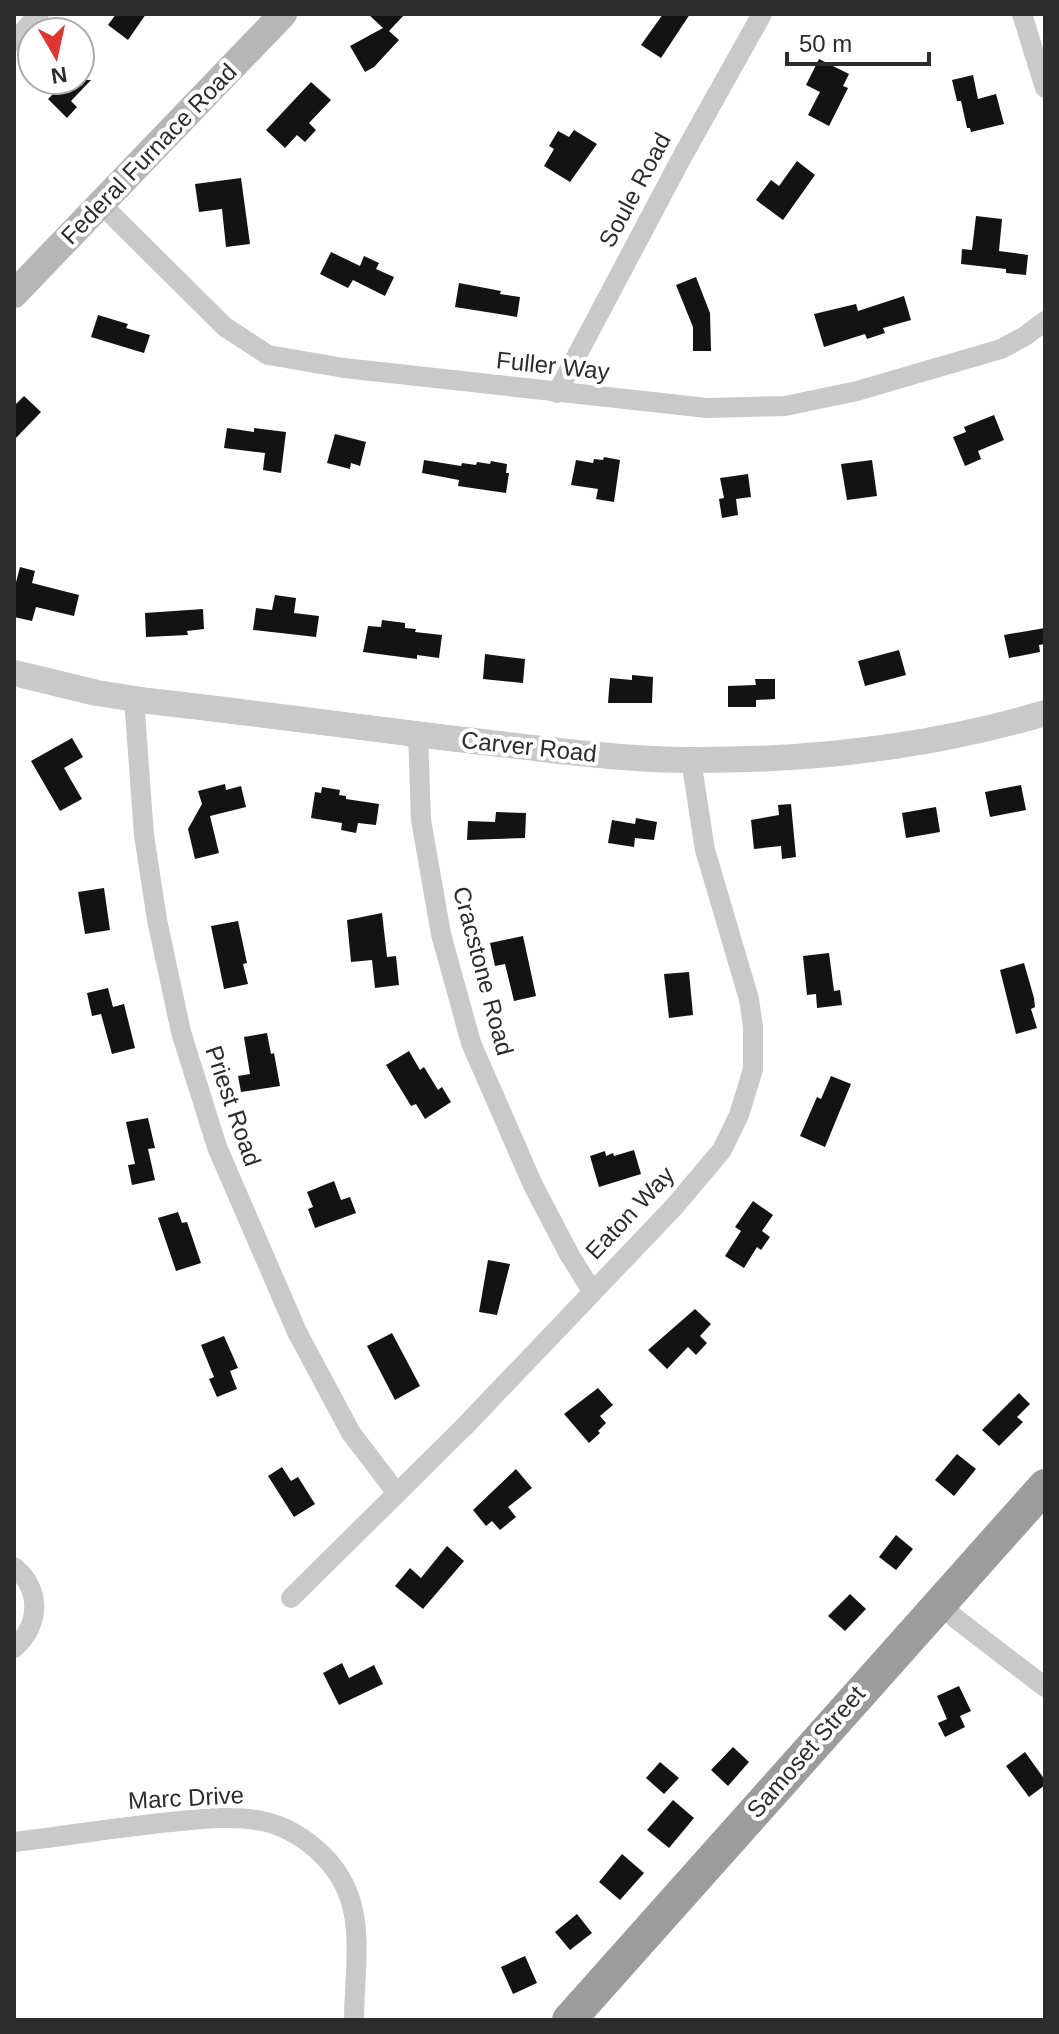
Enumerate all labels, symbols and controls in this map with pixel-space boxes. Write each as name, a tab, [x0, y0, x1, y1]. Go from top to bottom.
north arrow	[16, 16, 96, 96]
scale bar	[787, 16, 929, 66]
text: 50 m	[799, 30, 852, 57]
street label: Federal Furnace Road	[56, 58, 242, 249]
text: N	[49, 62, 69, 89]
street label: Soule Road	[593, 128, 676, 251]
street label: Fuller Way	[495, 346, 611, 385]
street label: Carver Road	[460, 726, 598, 767]
street label: Cracstone Road	[448, 884, 519, 1058]
street label: Priest Road	[200, 1042, 267, 1170]
street label: Eaton Way	[580, 1161, 679, 1264]
street label: Samoset Street	[741, 1680, 870, 1823]
street label: Marc Drive	[127, 1781, 245, 1814]

